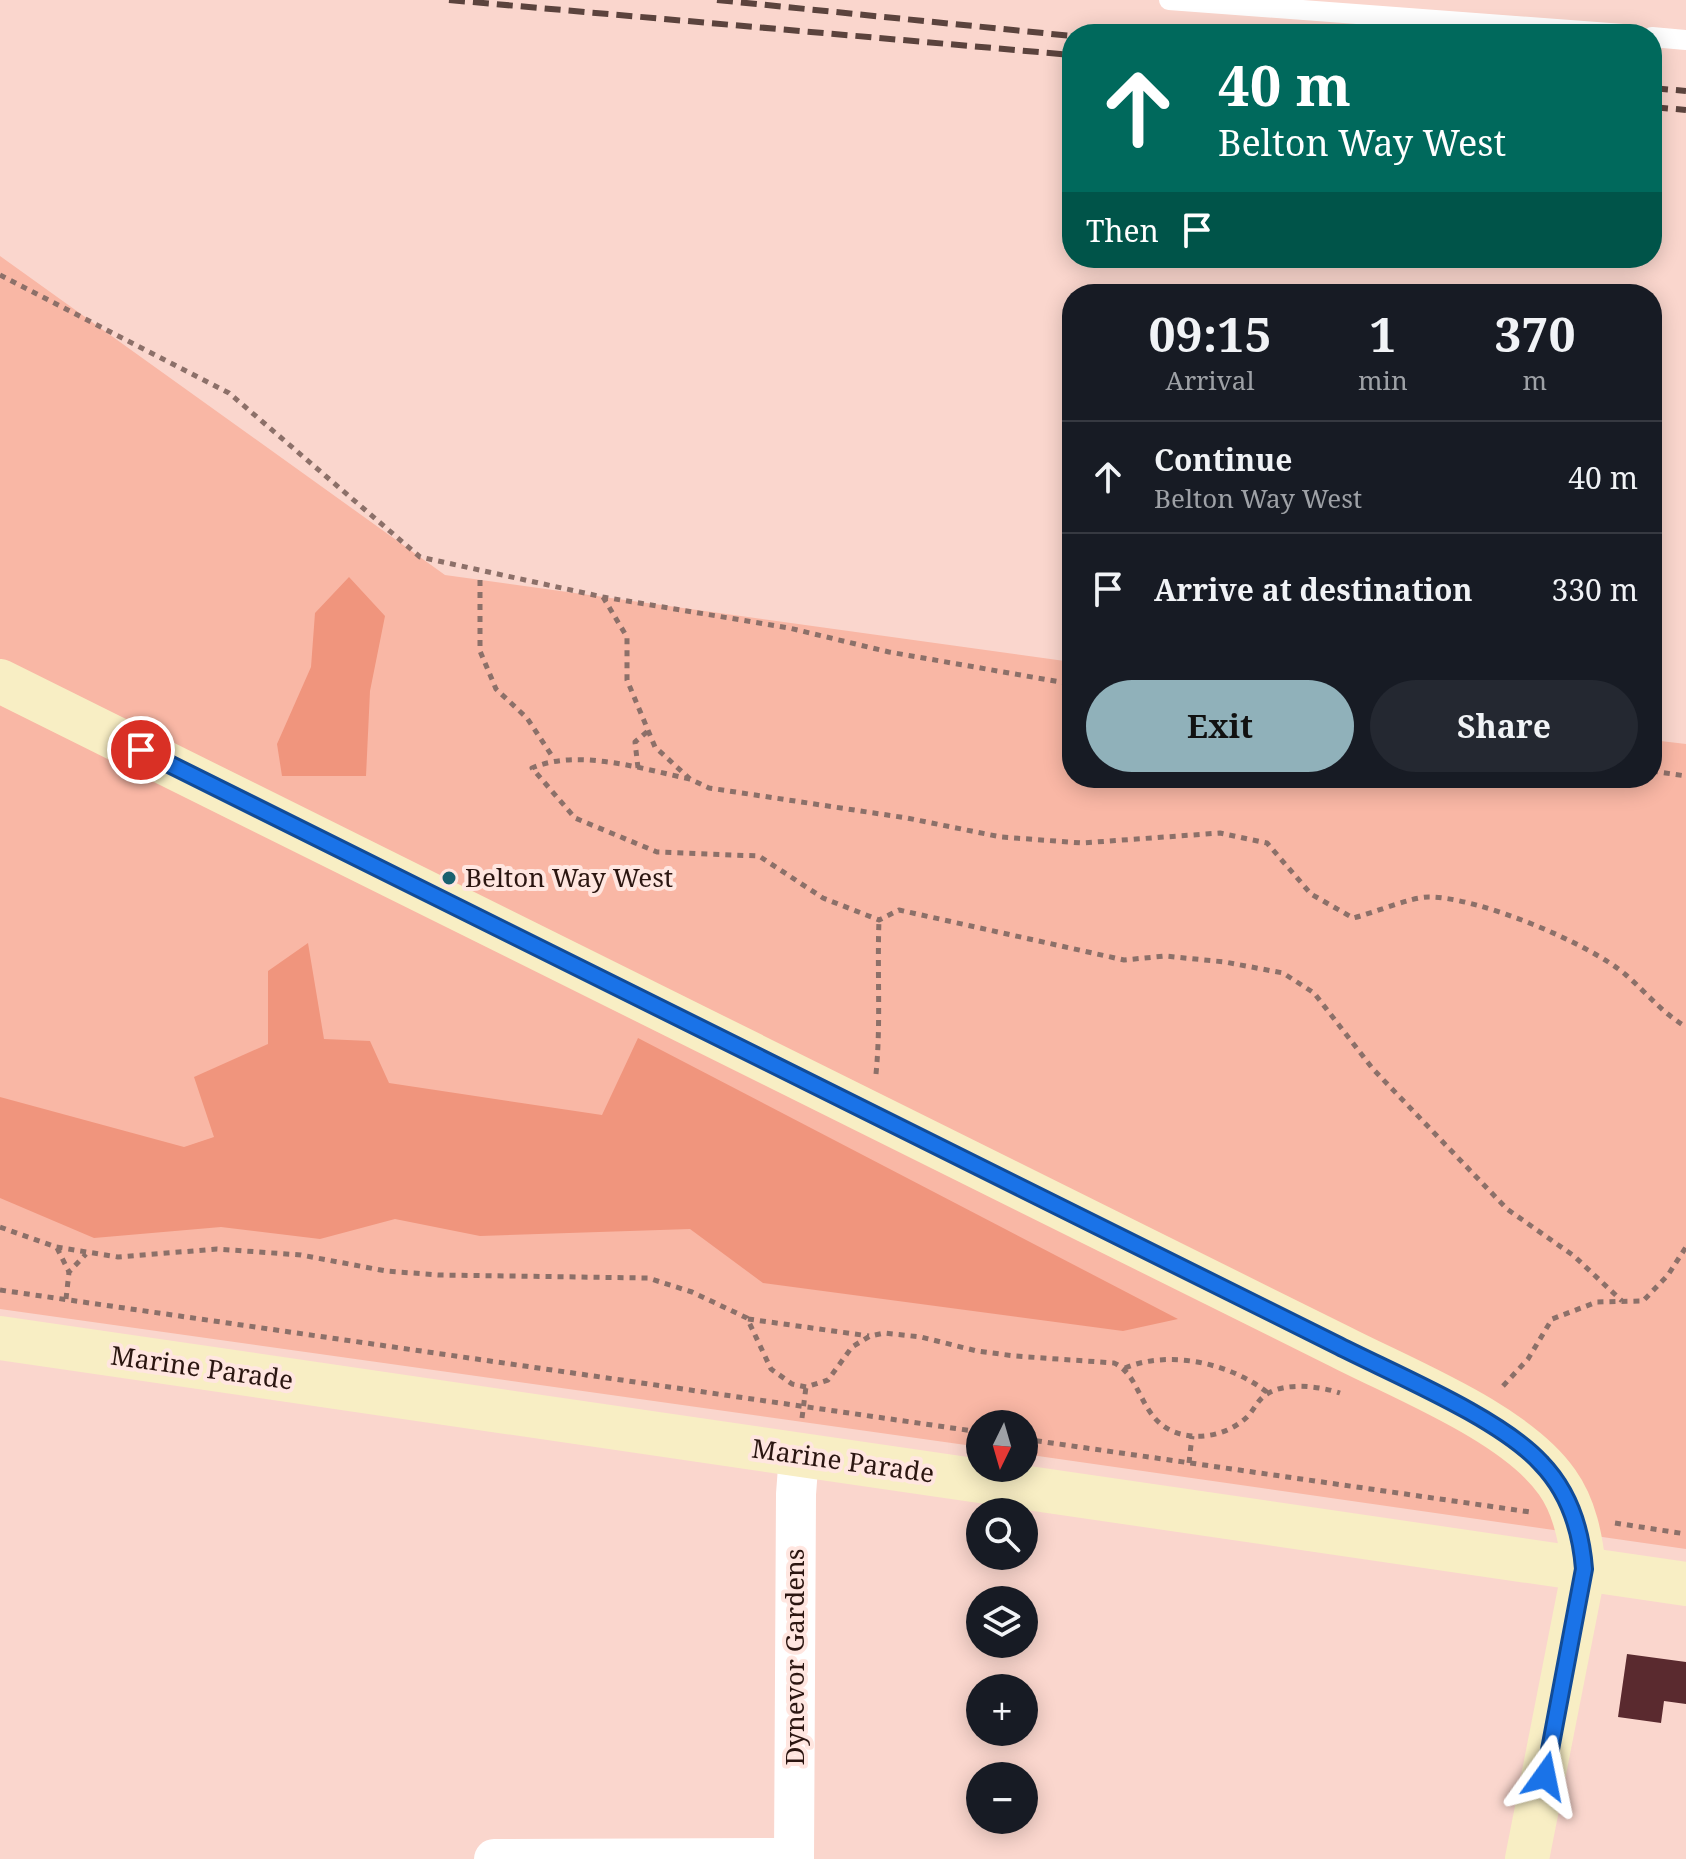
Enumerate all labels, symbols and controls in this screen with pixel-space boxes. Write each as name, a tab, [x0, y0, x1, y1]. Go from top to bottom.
text: 40 m	[1218, 46, 1351, 122]
icon: ahead	[1086, 56, 1190, 160]
text: Belton Way West	[1218, 118, 1506, 167]
icon: arrive	[1175, 208, 1219, 252]
text: Then	[1086, 210, 1159, 251]
text: 09:15	[1148, 301, 1272, 366]
text: 1	[1369, 301, 1396, 366]
text: 370	[1494, 301, 1576, 366]
text: Arrival	[1166, 362, 1254, 398]
text: min	[1358, 362, 1408, 398]
text: m	[1523, 362, 1547, 398]
text: Continue	[1154, 439, 1292, 480]
icon: ahead	[1086, 455, 1130, 499]
text: 40 m	[1568, 457, 1638, 498]
text: Belton Way West	[1154, 480, 1362, 516]
icon: arrive	[1086, 567, 1130, 611]
text: Arrive at destination	[1154, 569, 1473, 610]
text: 330 m	[1552, 569, 1638, 610]
button: Exit	[1086, 680, 1354, 772]
button: Share	[1370, 680, 1638, 772]
pin	[107, 716, 175, 784]
icon: arrive	[119, 728, 163, 772]
place label: Belton Way West	[465, 859, 673, 895]
marker: Belton Way West	[440, 869, 458, 887]
street label: Marine Parade	[109, 1336, 296, 1398]
north arrow	[966, 1410, 1038, 1482]
map controls	[966, 1410, 1038, 1834]
street label: Marine Parade	[750, 1429, 937, 1491]
button: search	[966, 1498, 1038, 1570]
street label: Dynevor Gardens	[776, 1548, 812, 1766]
button: layers	[966, 1586, 1038, 1658]
button: +	[966, 1674, 1038, 1746]
position arrow	[1503, 1734, 1587, 1818]
button: −	[966, 1762, 1038, 1834]

